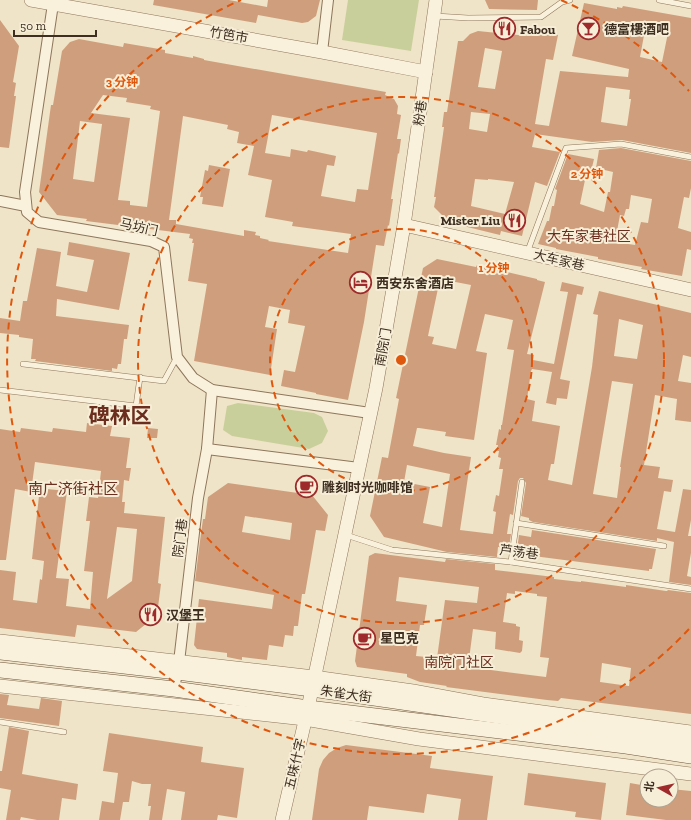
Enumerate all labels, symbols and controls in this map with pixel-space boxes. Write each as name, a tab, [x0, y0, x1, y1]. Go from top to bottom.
scale bar	[14, 12, 96, 38]
restaurant icon: Fabou	[492, 16, 518, 42]
bar icon: 德富樓酒吧	[575, 16, 601, 42]
text: 50 m	[20, 19, 47, 33]
place label: Fabou	[520, 22, 556, 37]
place label: 德富樓酒吧	[604, 22, 669, 37]
street label: 竹笆市	[208, 24, 250, 46]
text: 3 分钟	[106, 75, 138, 89]
street label: 粉巷	[411, 99, 429, 127]
text: 2 分钟	[571, 167, 603, 181]
restaurant icon: Mister Liu	[502, 207, 528, 233]
place label: Mister Liu	[440, 213, 500, 228]
street label: 马坊门	[118, 215, 160, 239]
district label: 大车家巷社区	[547, 228, 631, 245]
street label: 大车家巷	[532, 247, 586, 273]
text: 1 分钟	[478, 261, 510, 275]
hotel icon: 西安东舍酒店	[347, 270, 373, 296]
place label: 西安东舍酒店	[376, 276, 454, 291]
street label: 南院门	[372, 326, 394, 368]
centre of rings	[394, 353, 408, 367]
district label: 碑林区	[89, 403, 152, 428]
cafe icon: 雕刻时光咖啡馆	[294, 474, 320, 500]
district label: 南广济街社区	[28, 480, 118, 498]
place label: 雕刻时光咖啡馆	[322, 480, 413, 495]
street label: 院门巷	[170, 518, 190, 558]
street label: 芦荡巷	[499, 542, 539, 562]
restaurant icon: 汉堡王	[137, 602, 163, 628]
place label: 汉堡王	[166, 608, 205, 623]
cafe icon: 星巴克	[351, 625, 377, 651]
place label: 星巴克	[380, 631, 419, 646]
district label: 南院门社区	[424, 654, 494, 671]
street label: 朱雀大街	[319, 683, 373, 705]
street label: 五味什字	[282, 737, 308, 791]
north arrow	[639, 768, 679, 808]
text: 北	[642, 780, 657, 793]

